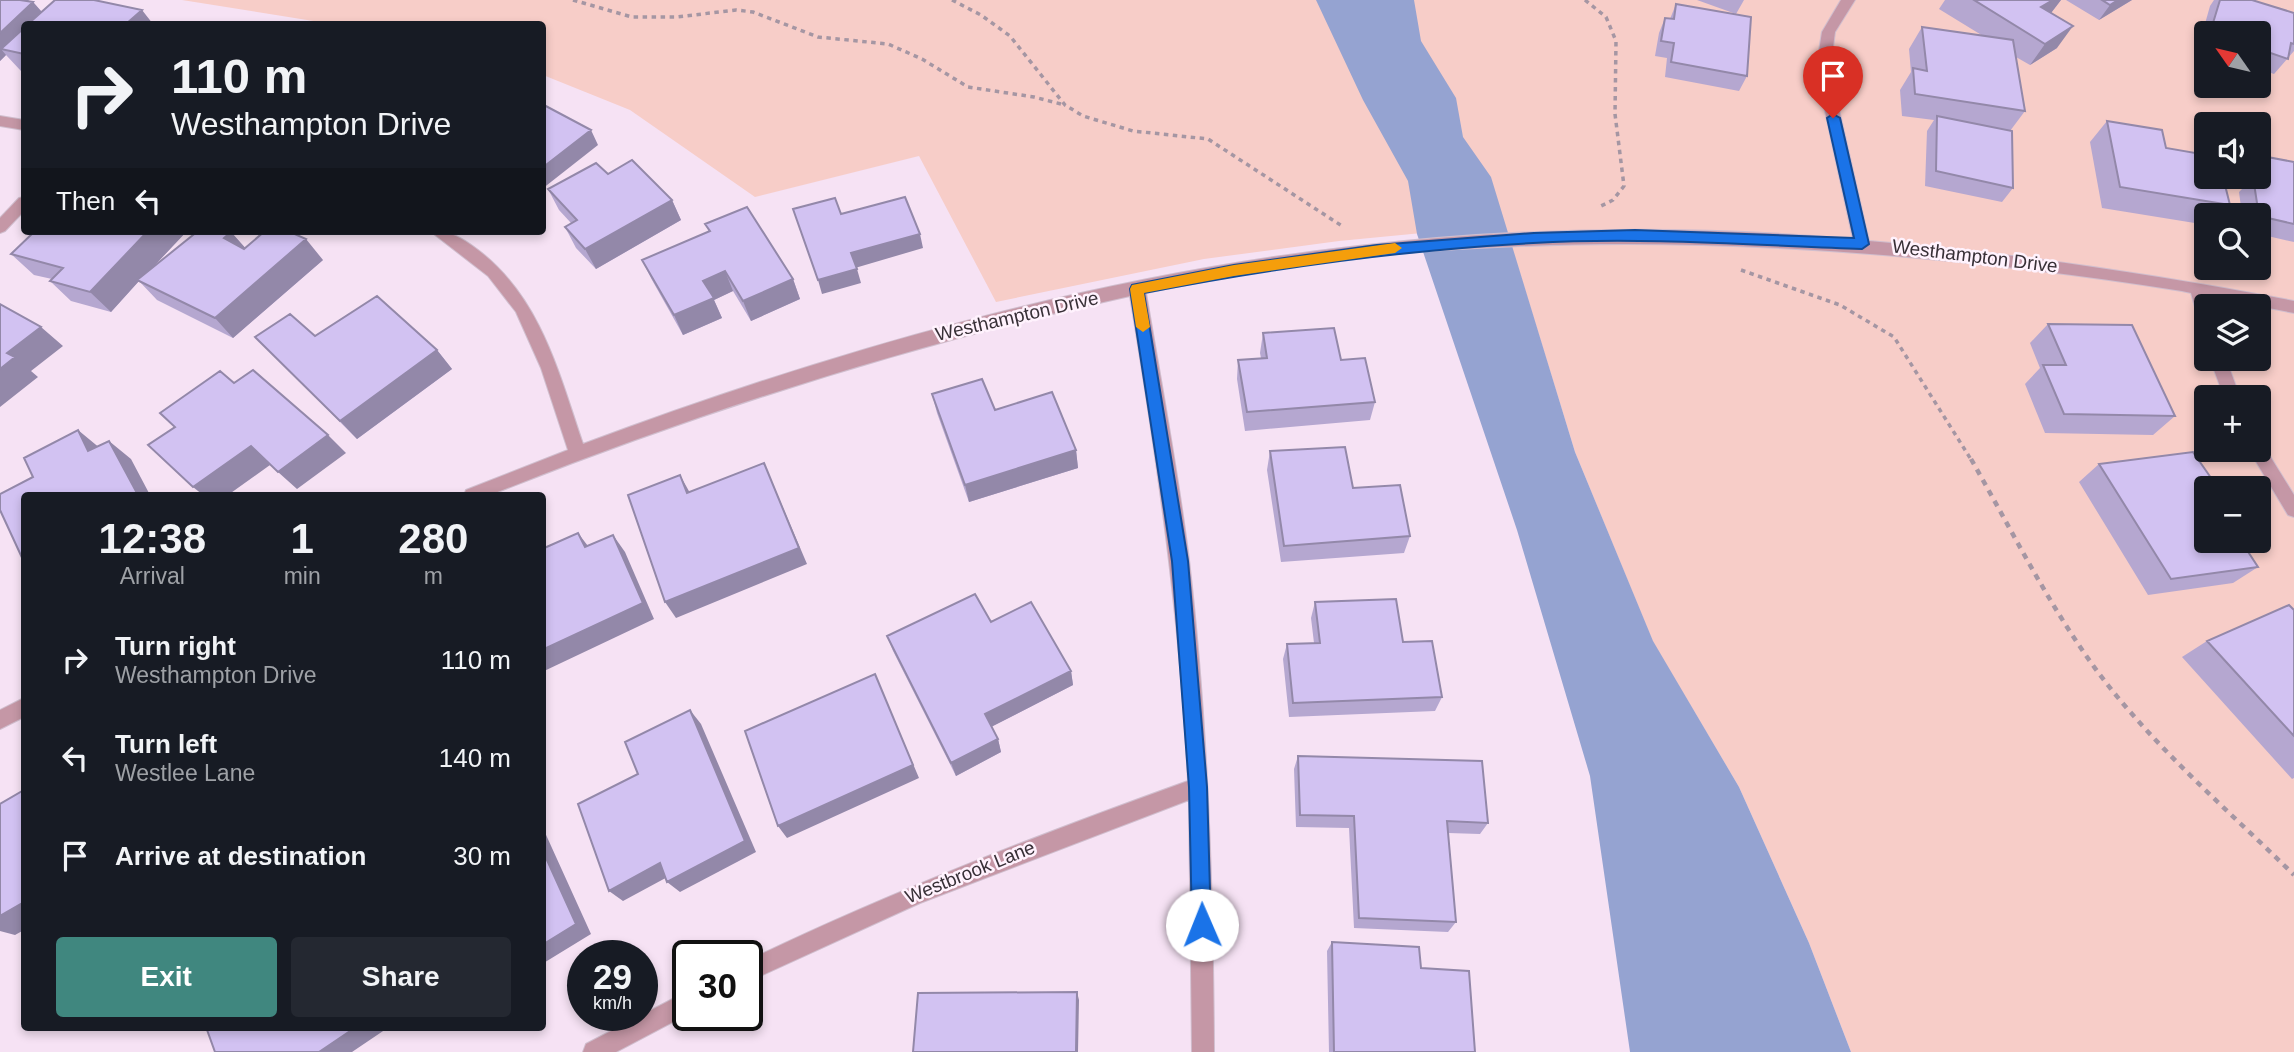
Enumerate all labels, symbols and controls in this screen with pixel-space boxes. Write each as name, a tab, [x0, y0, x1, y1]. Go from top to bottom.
north arrow	[2194, 21, 2272, 98]
map controls	[2194, 21, 2271, 553]
pin	[1803, 46, 1863, 118]
icon: right	[56, 49, 147, 140]
text: 110 m	[171, 49, 307, 103]
icon: arrive	[1814, 57, 1852, 95]
text: Westhampton Drive	[171, 106, 451, 142]
button: sound	[2194, 112, 2271, 189]
icon: left	[129, 182, 167, 220]
text: Then	[56, 186, 115, 216]
button: search	[2194, 203, 2271, 280]
street label: Westhampton Drive	[1891, 235, 2059, 277]
street label: Westhampton Drive	[934, 287, 1100, 345]
button: layers	[2194, 294, 2271, 371]
button: +	[2194, 385, 2271, 462]
button: −	[2194, 476, 2271, 553]
text: 12:38	[99, 515, 206, 562]
text: 1	[290, 515, 314, 562]
text: 280	[398, 515, 468, 562]
text: Arrival	[120, 563, 185, 589]
text: min	[284, 563, 321, 589]
text: m	[424, 563, 443, 589]
text: Turn right	[115, 631, 236, 661]
icon: right	[56, 641, 94, 679]
text: 110 m	[441, 645, 511, 675]
text: Westhampton Drive	[115, 662, 317, 688]
text: Turn left	[115, 729, 217, 759]
icon: left	[56, 739, 94, 777]
text: 140 m	[439, 743, 511, 773]
text: Westlee Lane	[115, 760, 255, 786]
street label: Westbrook Lane	[902, 836, 1038, 908]
icon: arrive	[56, 837, 94, 875]
text: Arrive at destination	[115, 841, 366, 871]
text: 30 m	[453, 841, 511, 871]
position arrow	[1165, 888, 1239, 962]
button: Exit	[56, 937, 277, 1017]
button: Share	[291, 937, 511, 1017]
speed limit sign: 30	[672, 940, 763, 1031]
text: 29	[593, 957, 632, 996]
text: km/h	[593, 993, 632, 1013]

